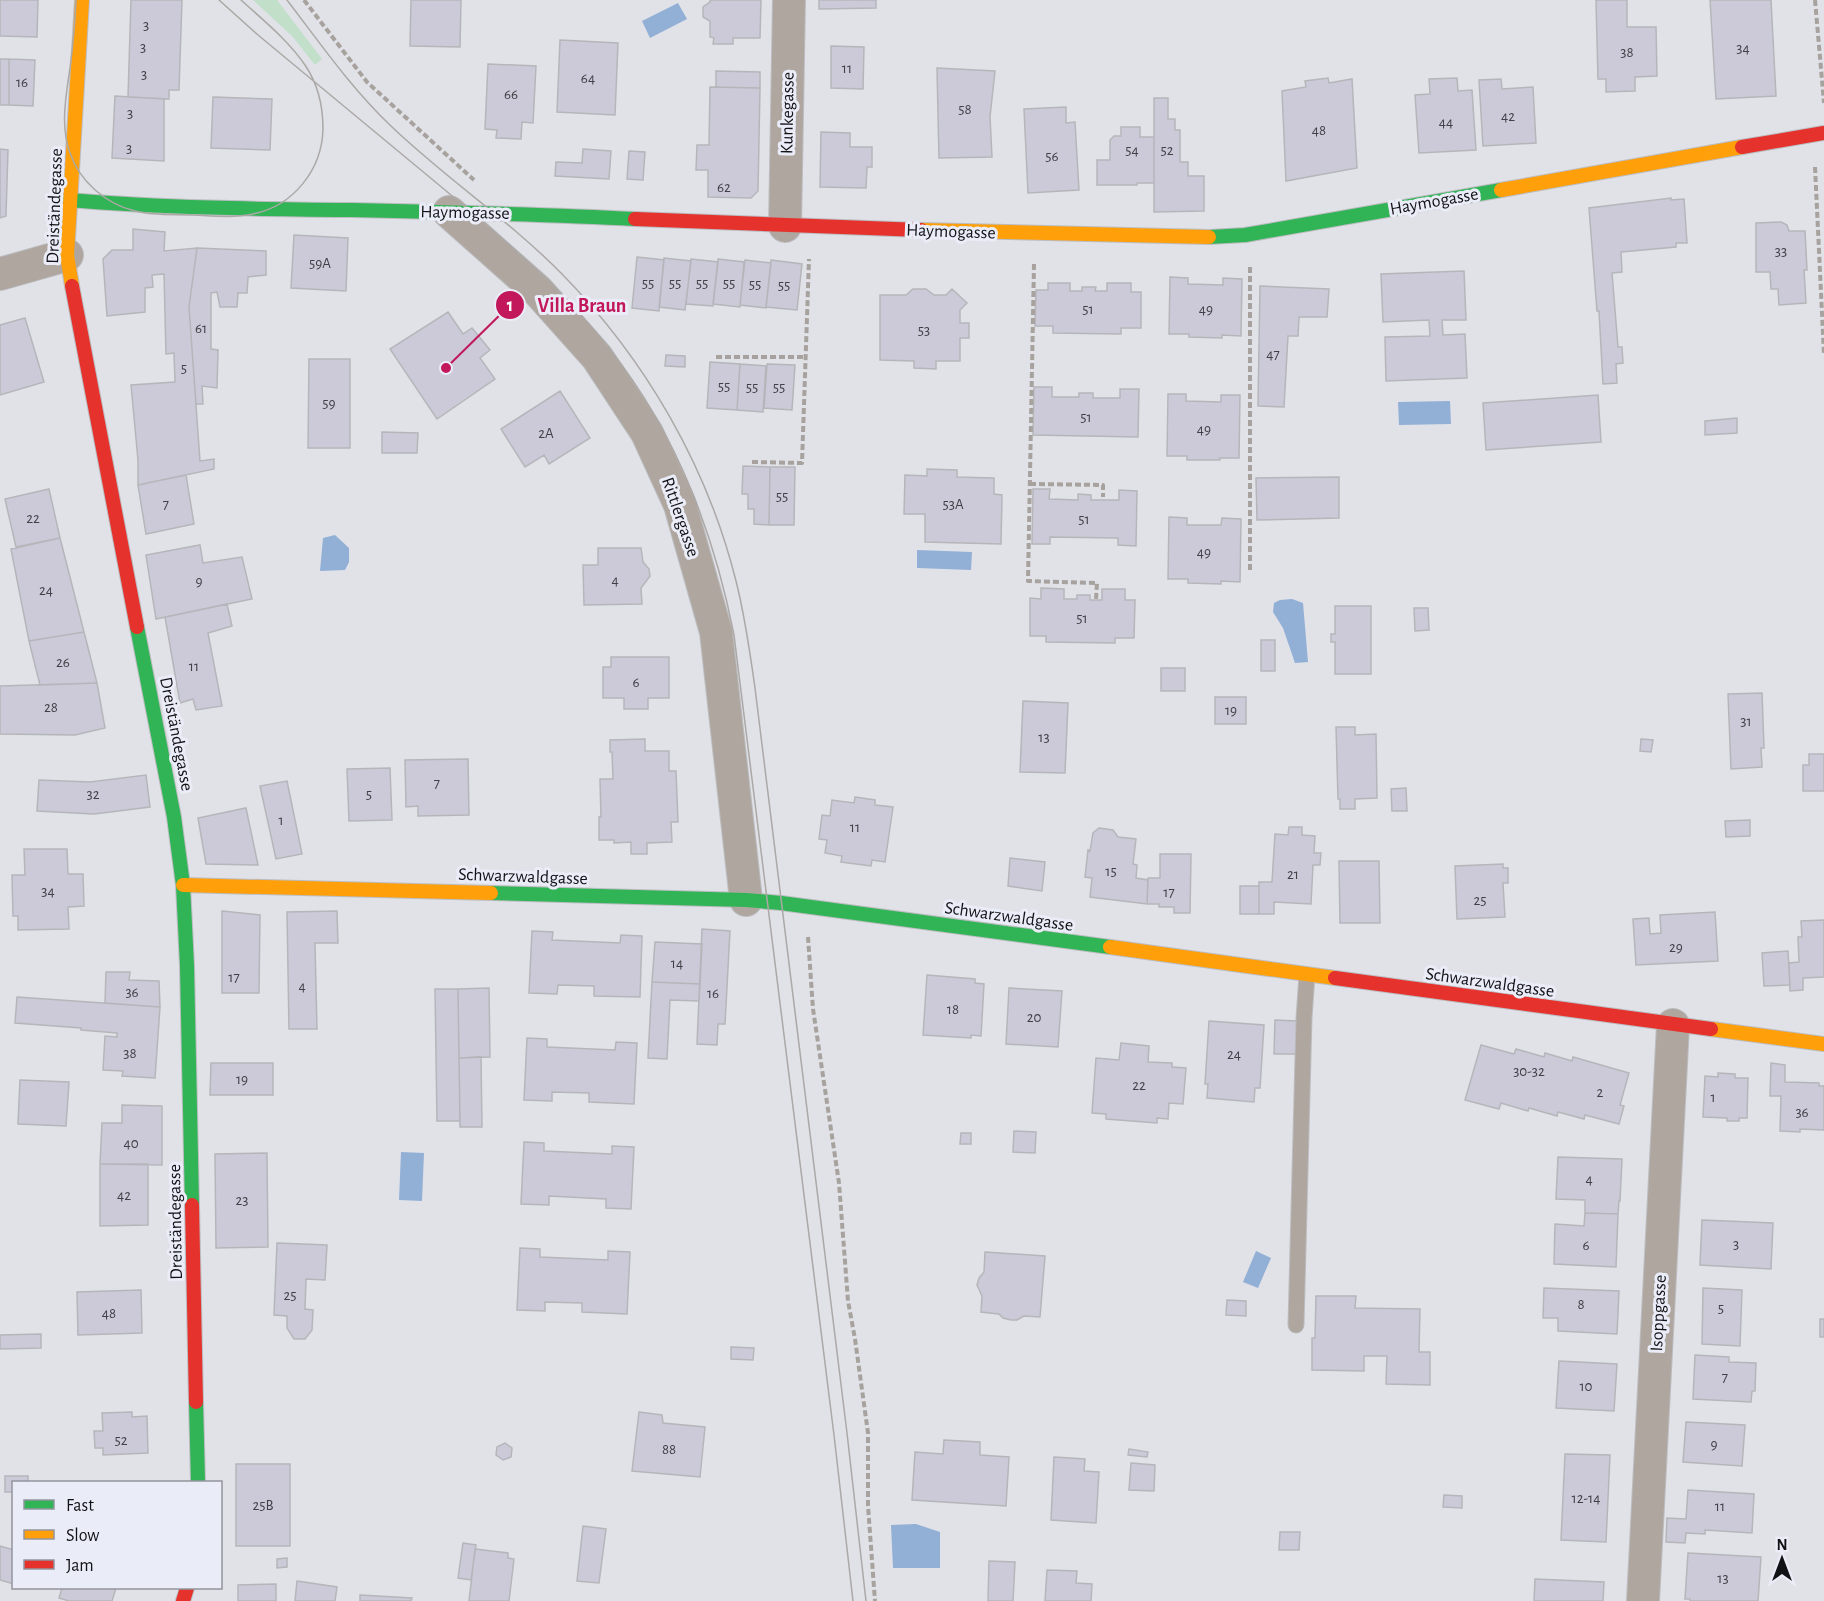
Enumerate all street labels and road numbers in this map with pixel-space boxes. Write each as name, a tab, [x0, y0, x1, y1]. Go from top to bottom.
street label: Kunkegasse	[778, 72, 798, 154]
street label: Dreiständegasse	[44, 148, 66, 264]
street label: Haymogasse	[1389, 185, 1480, 219]
street label: Haymogasse	[420, 203, 510, 223]
street label: Haymogasse	[906, 221, 996, 243]
street label: Rittlergasse	[658, 475, 702, 559]
street label: Dreiständegasse	[156, 676, 196, 793]
street label: Schwarzwaldgasse	[458, 866, 588, 888]
street label: Schwarzwaldgasse	[943, 899, 1074, 935]
street label: Schwarzwaldgasse	[1424, 965, 1555, 1001]
street label: Dreiständegasse	[166, 1164, 186, 1280]
street label: Isoppgasse	[1648, 1274, 1670, 1352]

